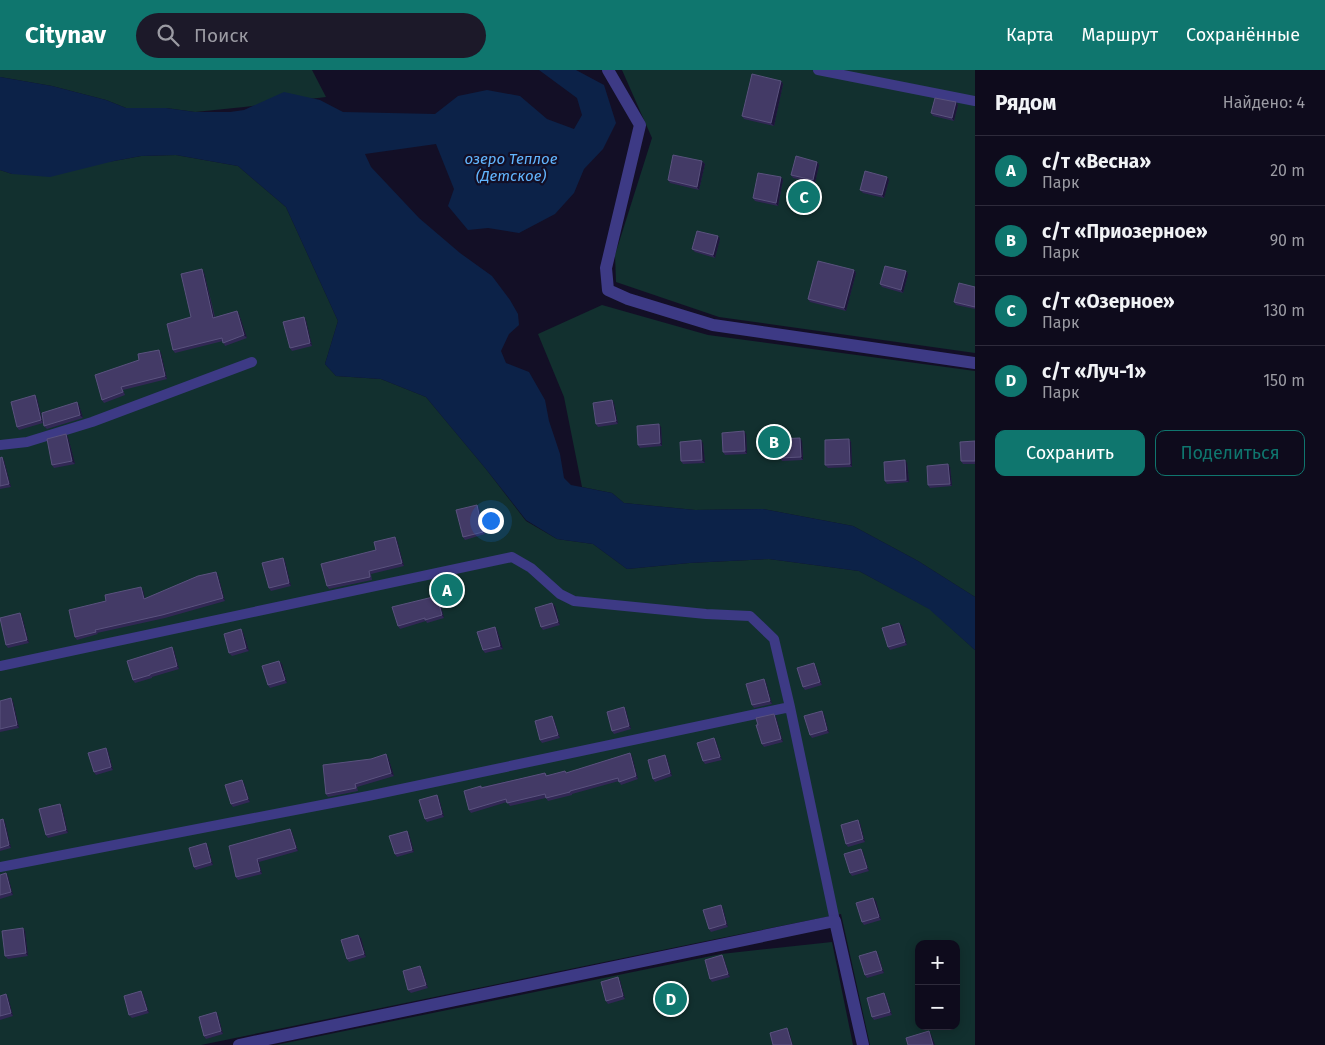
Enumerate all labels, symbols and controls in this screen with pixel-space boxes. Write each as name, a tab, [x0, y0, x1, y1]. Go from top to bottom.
search box	[136, 13, 486, 58]
text: Citynav	[25, 21, 106, 49]
icon: search	[154, 21, 182, 49]
text: Поиск	[194, 24, 248, 47]
text: Карта	[1006, 24, 1054, 46]
text: Маршрут	[1082, 24, 1158, 46]
text: Сохранённые	[1186, 24, 1300, 46]
text: Рядом	[995, 90, 1056, 116]
text: Найдено: 4	[1223, 93, 1305, 112]
water label: озеро Теплое (Детское)	[465, 150, 558, 185]
text: с/т «Весна»	[1042, 150, 1151, 173]
text: A	[1006, 161, 1016, 180]
text: 20 m	[1270, 161, 1305, 180]
text: Парк	[1042, 173, 1079, 192]
pin: C	[788, 178, 820, 216]
text: с/т «Приозерное»	[1042, 220, 1208, 243]
text: B	[1006, 231, 1016, 250]
text: 90 m	[1270, 231, 1305, 250]
text: Парк	[1042, 243, 1079, 262]
text: с/т «Озерное»	[1042, 290, 1175, 313]
text: C	[1006, 301, 1016, 320]
text: 130 m	[1263, 301, 1305, 320]
text: Парк	[1042, 313, 1079, 332]
text: с/т «Луч-1»	[1042, 360, 1146, 383]
text: D	[1006, 371, 1016, 390]
text: 150 m	[1263, 371, 1305, 390]
text: Парк	[1042, 383, 1079, 402]
pin: B	[758, 423, 790, 461]
button: Сохранить	[995, 430, 1145, 476]
button: Поделиться	[1155, 430, 1305, 476]
your location	[478, 508, 504, 534]
pin: A	[431, 571, 463, 609]
map controls	[915, 940, 960, 1030]
button: +	[915, 940, 960, 985]
pin: D	[655, 980, 687, 1018]
button: −	[915, 985, 960, 1030]

